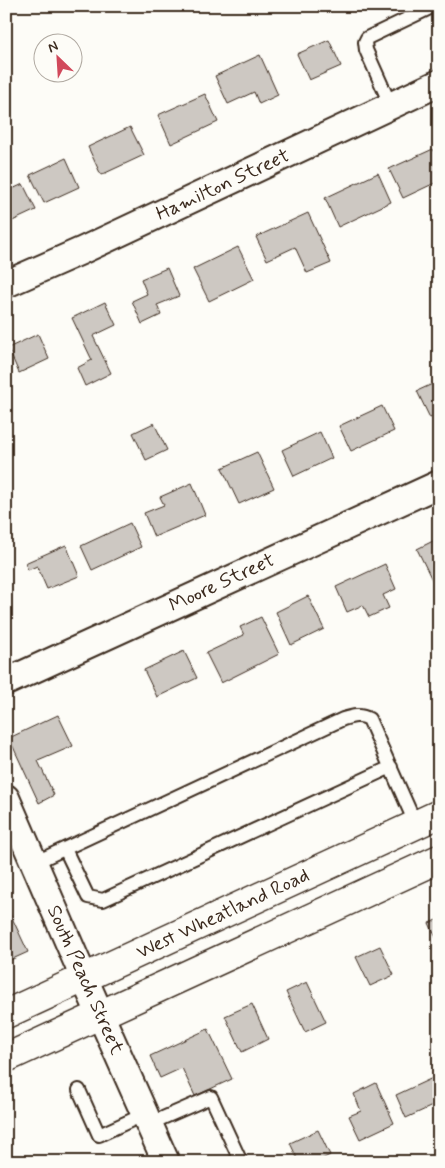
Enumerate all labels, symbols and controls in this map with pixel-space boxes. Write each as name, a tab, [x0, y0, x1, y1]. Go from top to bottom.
north arrow	[32, 32, 82, 82]
text: N	[45, 37, 61, 57]
street label: Hamilton Street	[152, 142, 294, 228]
street label: Moore Street	[165, 547, 279, 619]
street label: West Wheatland Road	[132, 862, 314, 966]
street label: South Peach Street	[40, 901, 130, 1059]

